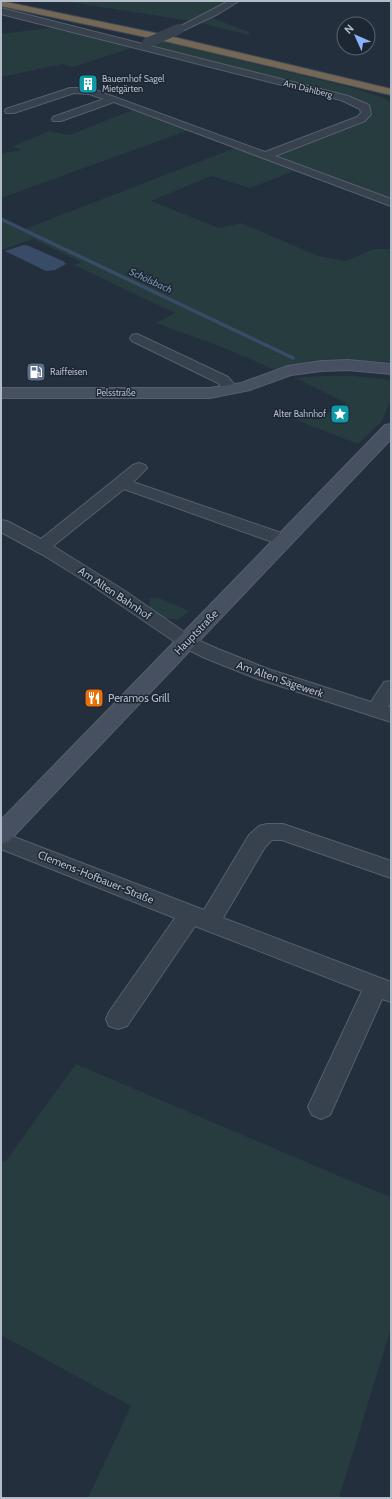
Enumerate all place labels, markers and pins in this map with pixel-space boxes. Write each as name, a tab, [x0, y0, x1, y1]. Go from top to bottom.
building icon: Bauernhof Sagel Mietgärten	[77, 73, 99, 95]
place label: Bauernhof Sagel Mietgärten	[102, 73, 165, 94]
fuel station icon: Raiffeisen	[25, 361, 47, 383]
place label: Raiffeisen	[50, 366, 87, 377]
place icon: Alter Bahnhof	[329, 403, 351, 425]
place label: Alter Bahnhof	[274, 408, 326, 419]
restaurant icon: Peramos Grill	[83, 687, 105, 709]
place label: Peramos Grill	[108, 691, 170, 705]

